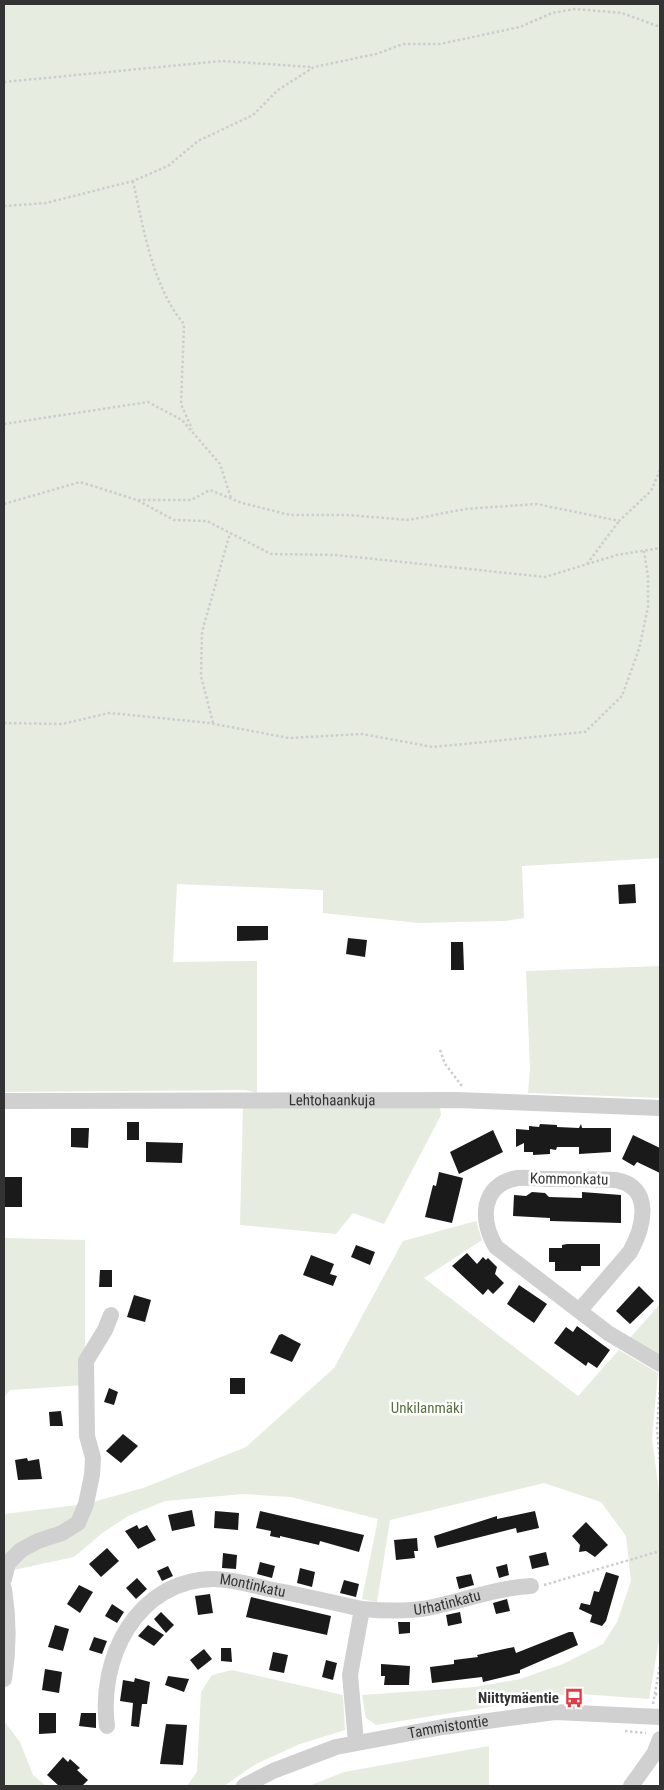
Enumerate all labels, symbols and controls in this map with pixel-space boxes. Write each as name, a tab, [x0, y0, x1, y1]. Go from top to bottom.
street label: Lehtohaankuja	[289, 1091, 375, 1109]
street label: Kommonkatu	[530, 1169, 608, 1189]
park label: Unkilanmäki	[391, 1399, 463, 1417]
street label: Montinkatu	[219, 1570, 287, 1601]
street label: Urhatinkatu	[413, 1586, 483, 1619]
bus stop icon: Niittymäentie	[563, 1687, 585, 1709]
place label: Niittymäentie	[478, 1689, 559, 1707]
street label: Tammistontie	[406, 1712, 489, 1742]

